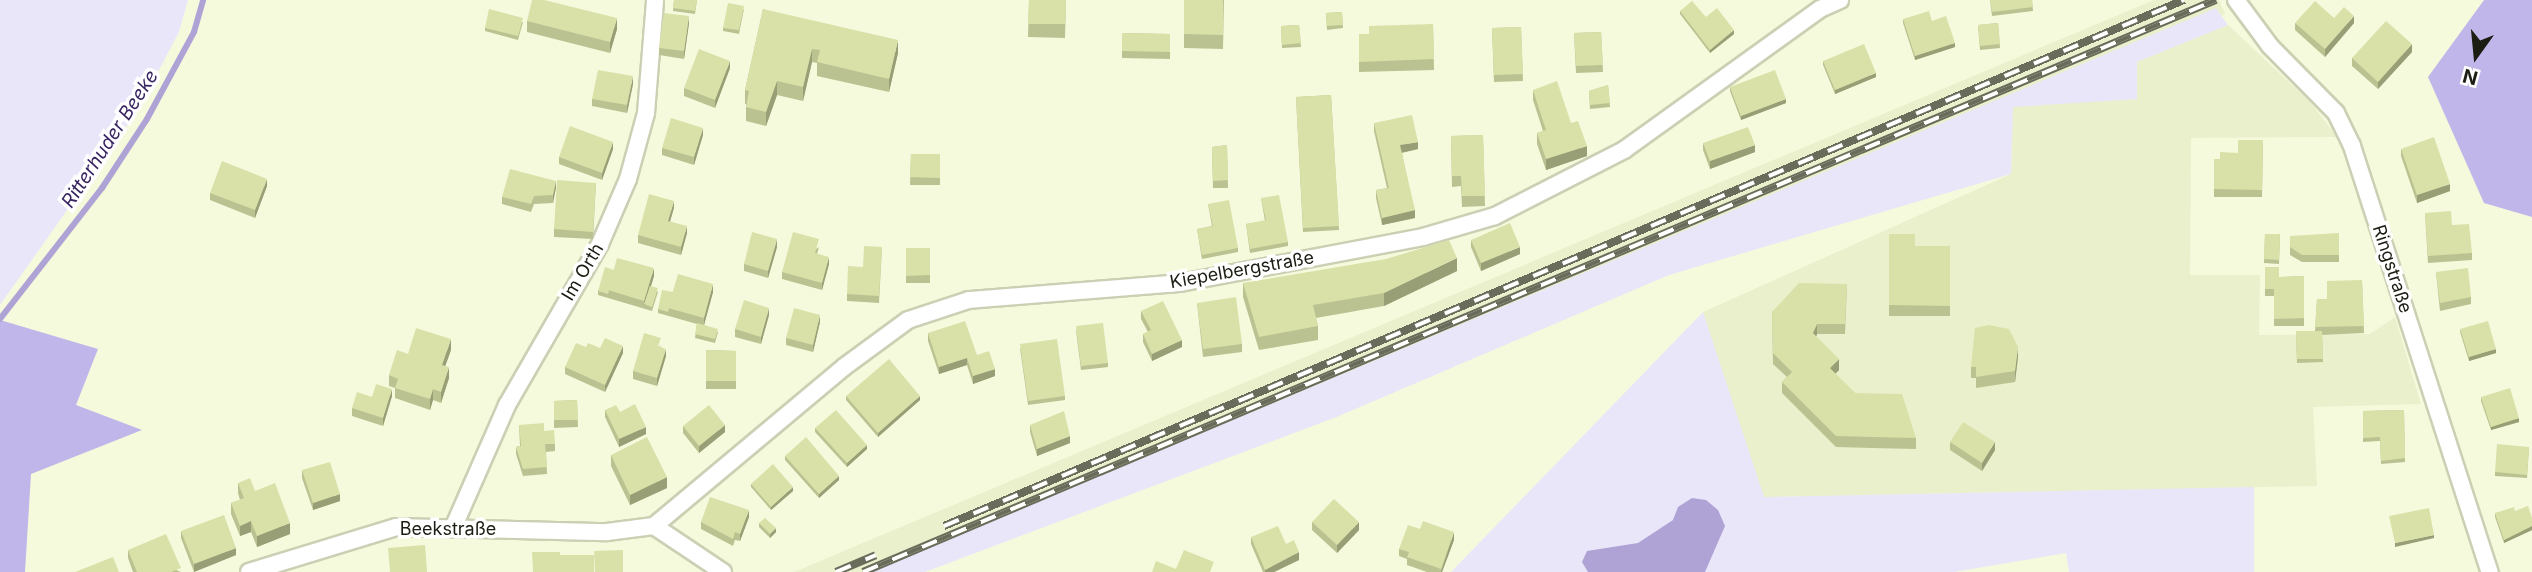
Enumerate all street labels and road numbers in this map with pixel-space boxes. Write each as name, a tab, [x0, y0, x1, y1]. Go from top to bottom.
street label: Ringstraße	[2368, 222, 2416, 316]
street label: Im Orth	[558, 239, 608, 305]
street label: Kiepelbergstraße	[1168, 247, 1316, 293]
street label: Beekstraße	[400, 518, 496, 540]

